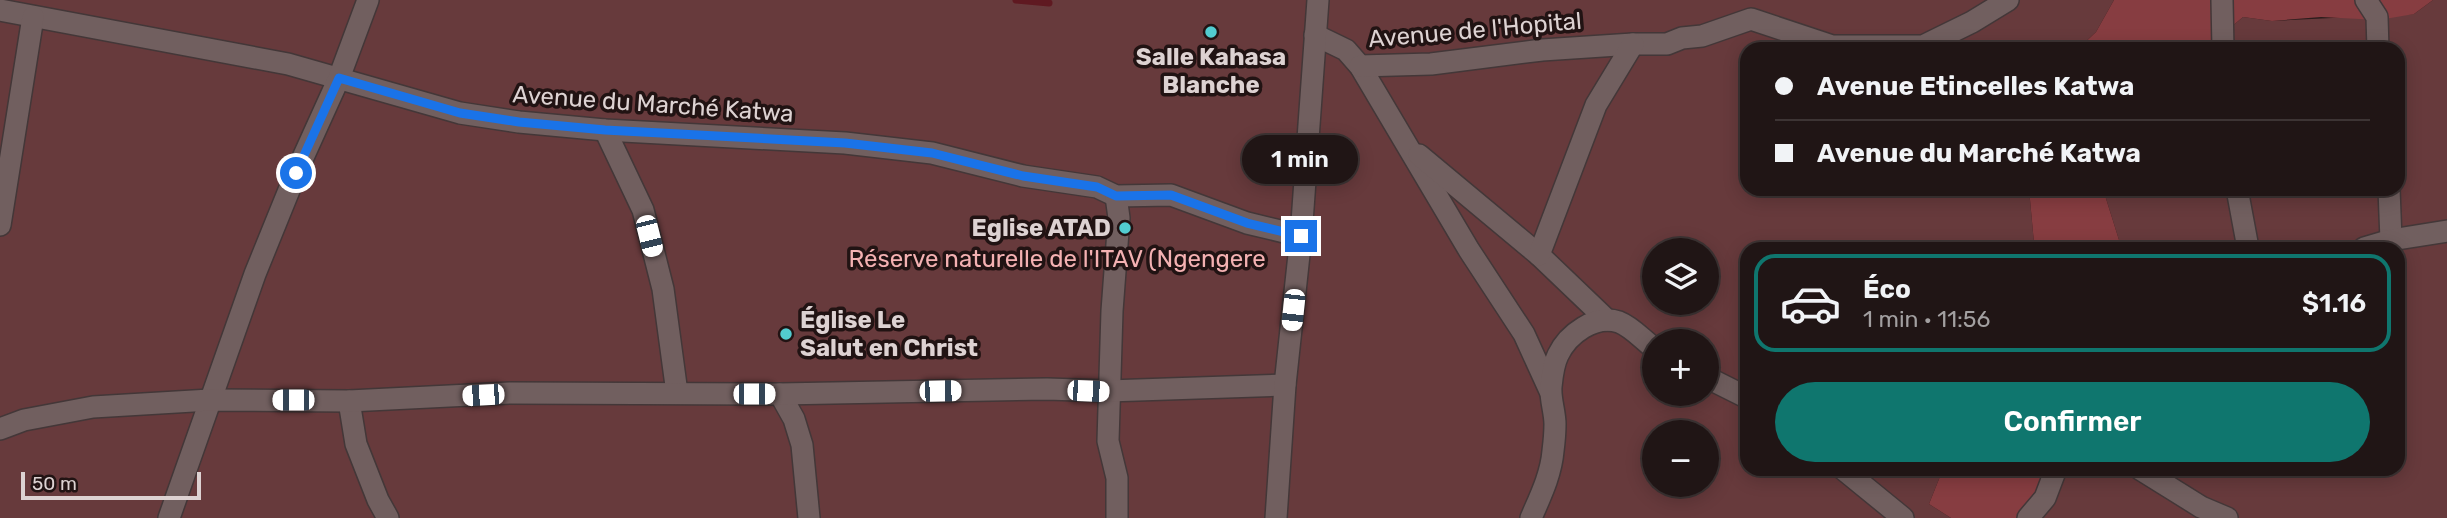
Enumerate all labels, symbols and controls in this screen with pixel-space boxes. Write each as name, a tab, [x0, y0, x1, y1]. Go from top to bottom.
street label: Avenue de l'Hopital	[1367, 7, 1583, 53]
marker: Salle Kahasa Blanche	[1203, 24, 1219, 40]
place label: Salle Kahasa Blanche	[1136, 43, 1286, 99]
text: Avenue Etincelles Katwa	[1817, 71, 2134, 102]
street label: Avenue du Marché Katwa	[511, 80, 795, 128]
callout: 1 min	[1243, 134, 1359, 184]
text: Avenue du Marché Katwa	[1817, 138, 2141, 169]
text: 1 min	[1271, 145, 1329, 173]
route start	[280, 157, 312, 189]
car	[634, 213, 665, 259]
place label: Eglise ATAD	[971, 214, 1111, 242]
marker: Eglise ATAD	[1117, 220, 1133, 236]
route end	[1285, 220, 1317, 252]
map controls	[1642, 238, 1719, 497]
button: layers	[1642, 238, 1719, 315]
park label: Réserve naturelle de l'ITAV (Ngengere	[848, 245, 1266, 273]
icon: car	[1779, 272, 1842, 335]
text: Éco	[1863, 274, 1911, 305]
car	[1281, 288, 1306, 332]
text: $1.16	[2302, 288, 2366, 319]
text: 1 min · 11:56	[1863, 305, 1990, 333]
place label: Église Le Salut en Christ	[800, 306, 978, 362]
marker: Église Le Salut en Christ	[778, 326, 794, 342]
button: +	[1642, 329, 1719, 406]
car	[919, 380, 962, 402]
car	[1067, 380, 1110, 402]
button: Confirmer	[1775, 382, 2370, 462]
car	[462, 383, 505, 407]
car	[734, 384, 776, 405]
car	[273, 390, 315, 411]
button: −	[1642, 420, 1719, 497]
scale bar	[21, 469, 201, 501]
text: 50 m	[32, 472, 77, 495]

